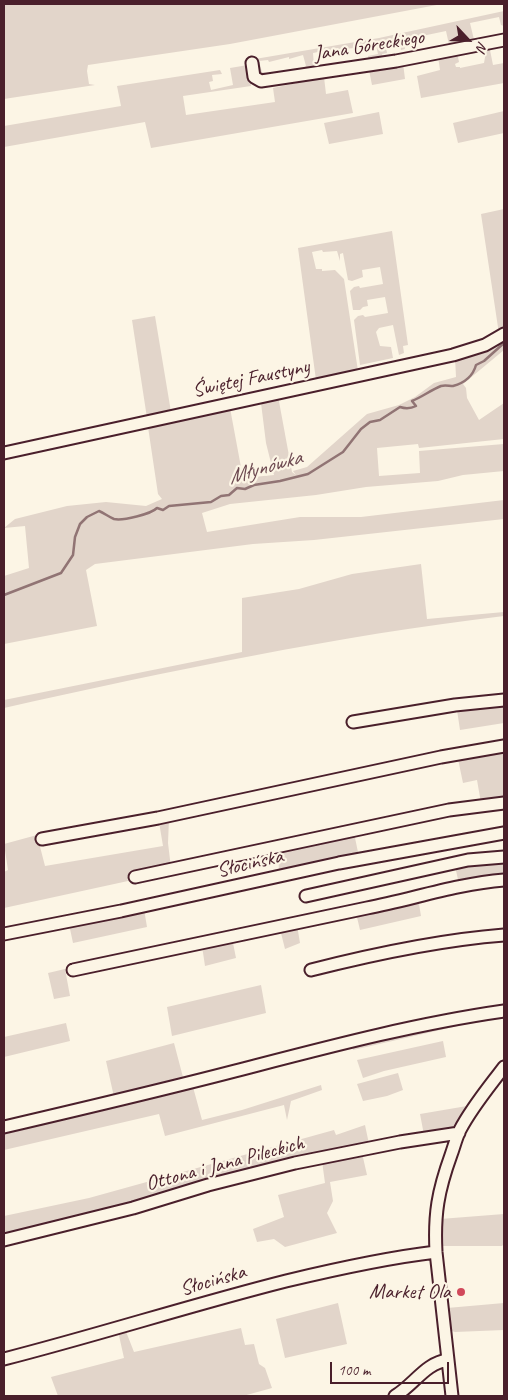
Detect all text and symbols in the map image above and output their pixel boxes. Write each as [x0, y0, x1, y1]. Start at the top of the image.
north arrow [443, 15, 493, 65]
street label: Jana Góreckiego [312, 25, 426, 67]
text: N [473, 39, 492, 54]
street label: Świętej Faustyny [190, 354, 312, 404]
water label: Młynówka [225, 445, 305, 491]
street label: Słocińska [214, 844, 286, 884]
street label: Ottona i Jana Pileckich [143, 1131, 307, 1197]
street label: Słocińska [177, 1260, 249, 1302]
place label: Market Ola [369, 1279, 451, 1305]
marker: Market Ola [455, 1286, 467, 1298]
scale bar [333, 1352, 452, 1384]
text: 100 m [338, 1361, 370, 1380]

